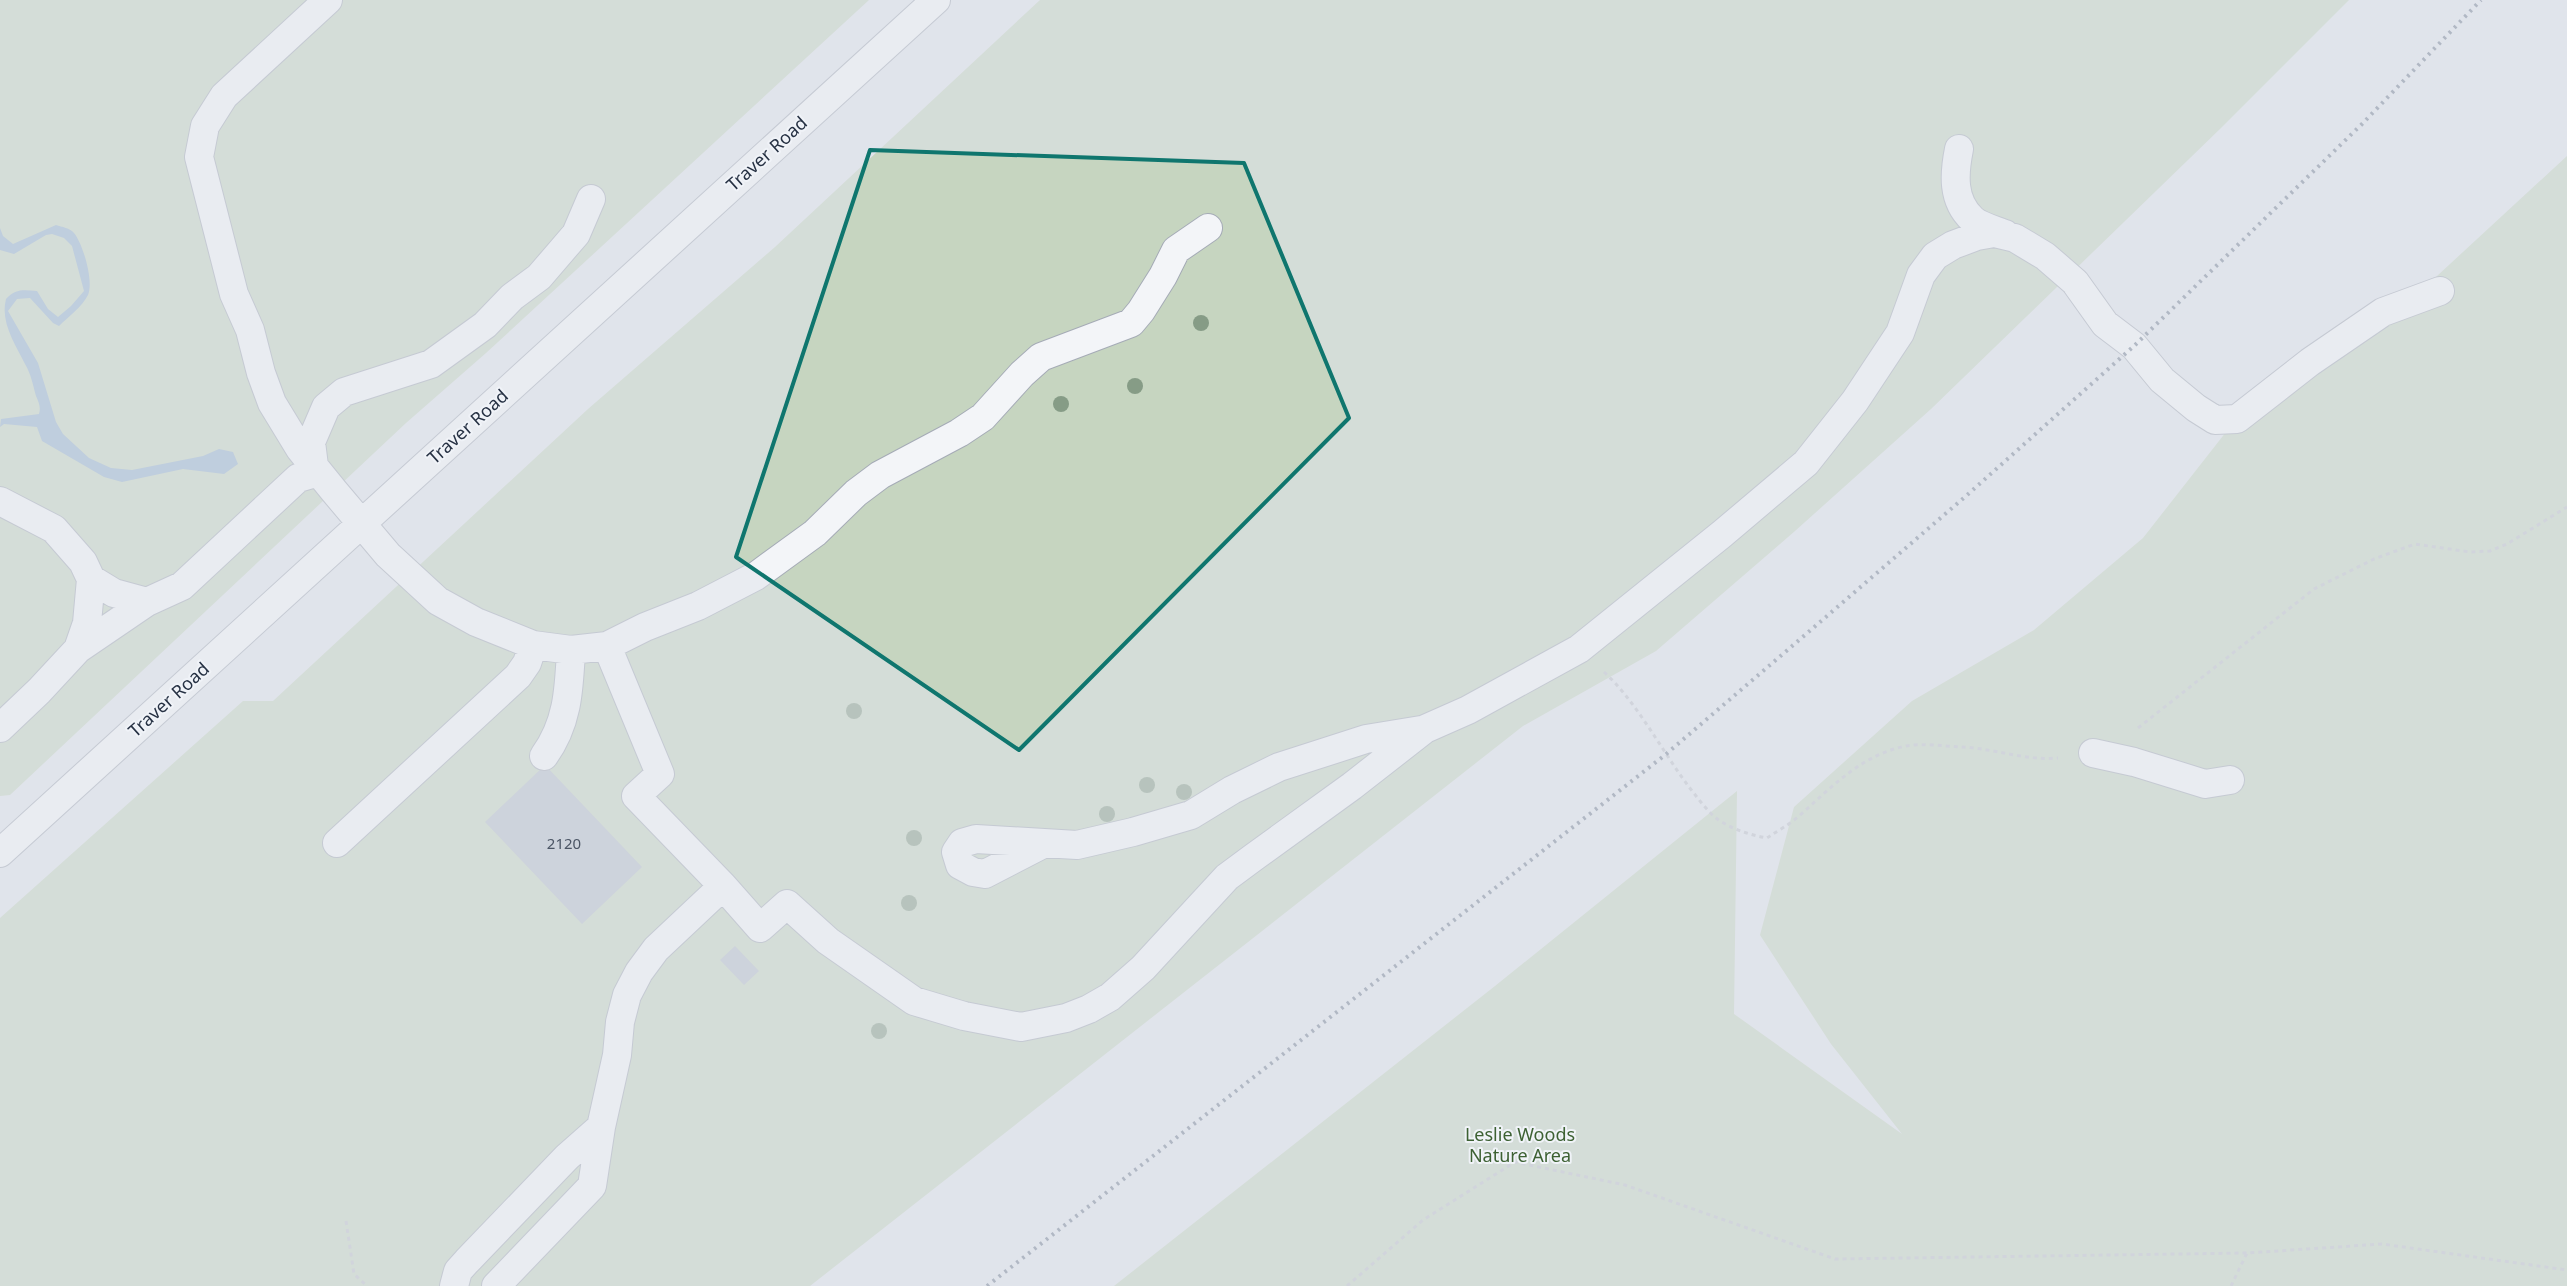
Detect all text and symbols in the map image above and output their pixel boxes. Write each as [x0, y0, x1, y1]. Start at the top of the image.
street label: Traver Road [721, 111, 812, 196]
street label: Traver Road [422, 384, 513, 469]
street label: Traver Road [123, 657, 214, 742]
house number: 2120 [547, 833, 581, 853]
park label: Leslie Woods Nature Area [1465, 1122, 1575, 1167]

